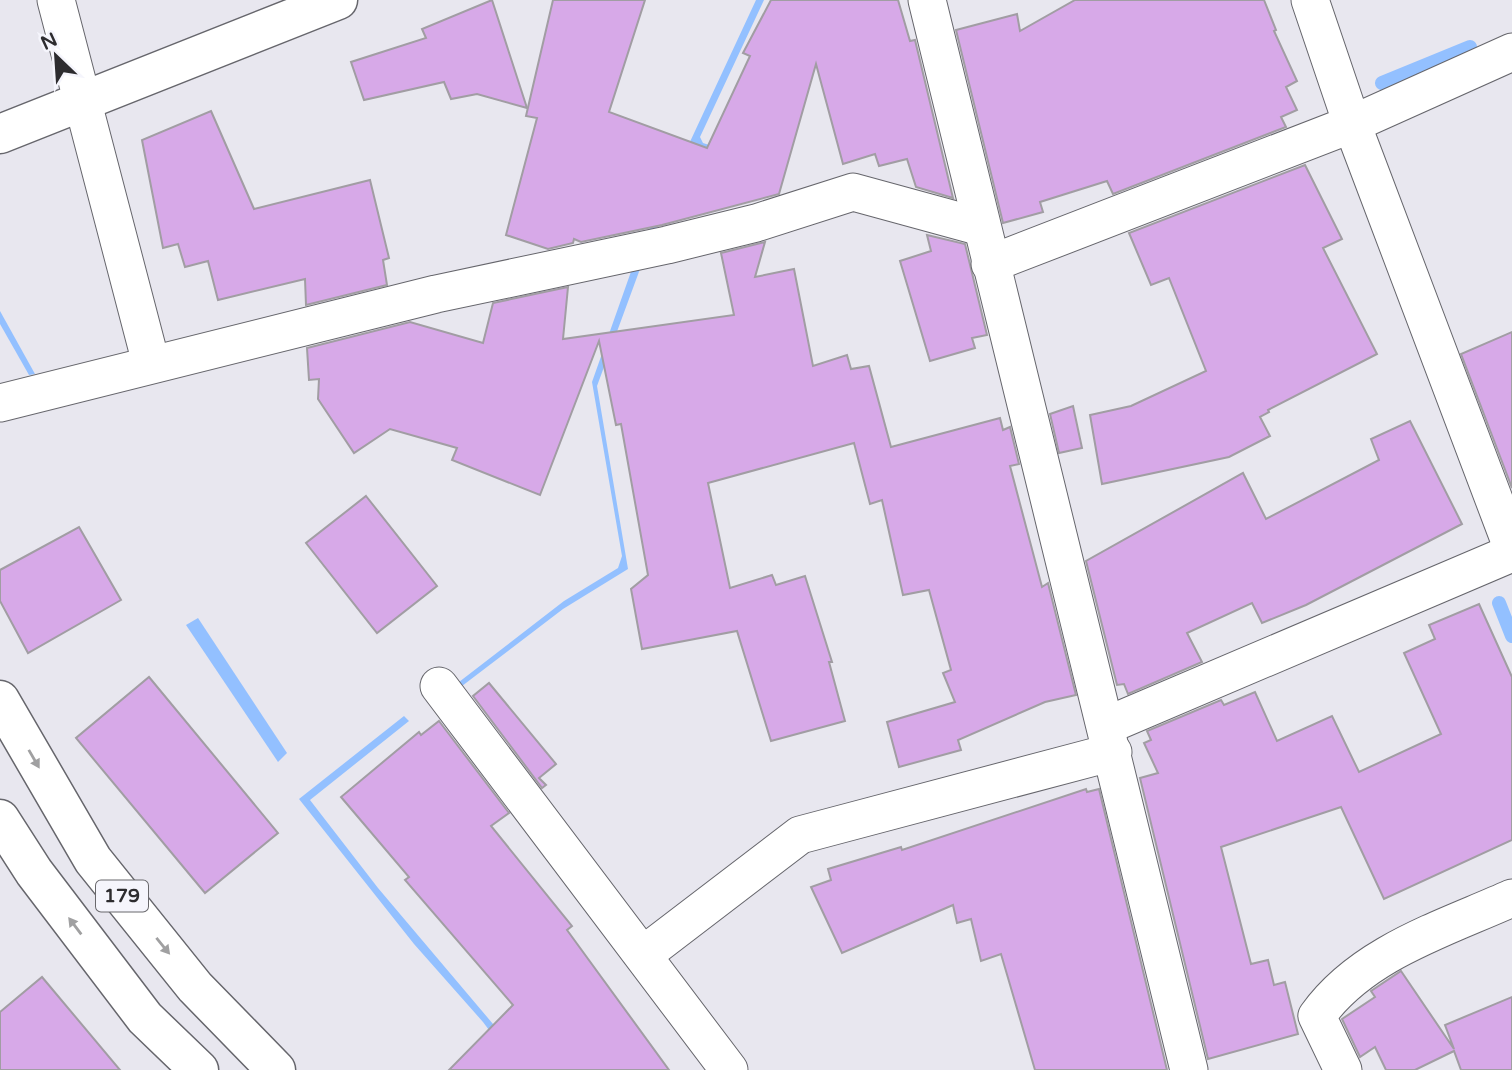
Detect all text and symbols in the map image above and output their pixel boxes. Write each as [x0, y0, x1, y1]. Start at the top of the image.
north arrow [21, 21, 91, 91]
text: N [38, 28, 61, 55]
one-way arrow [28, 750, 41, 769]
road number: 179 [96, 880, 148, 912]
one-way arrow [68, 917, 82, 935]
one-way arrow [155, 937, 170, 955]

